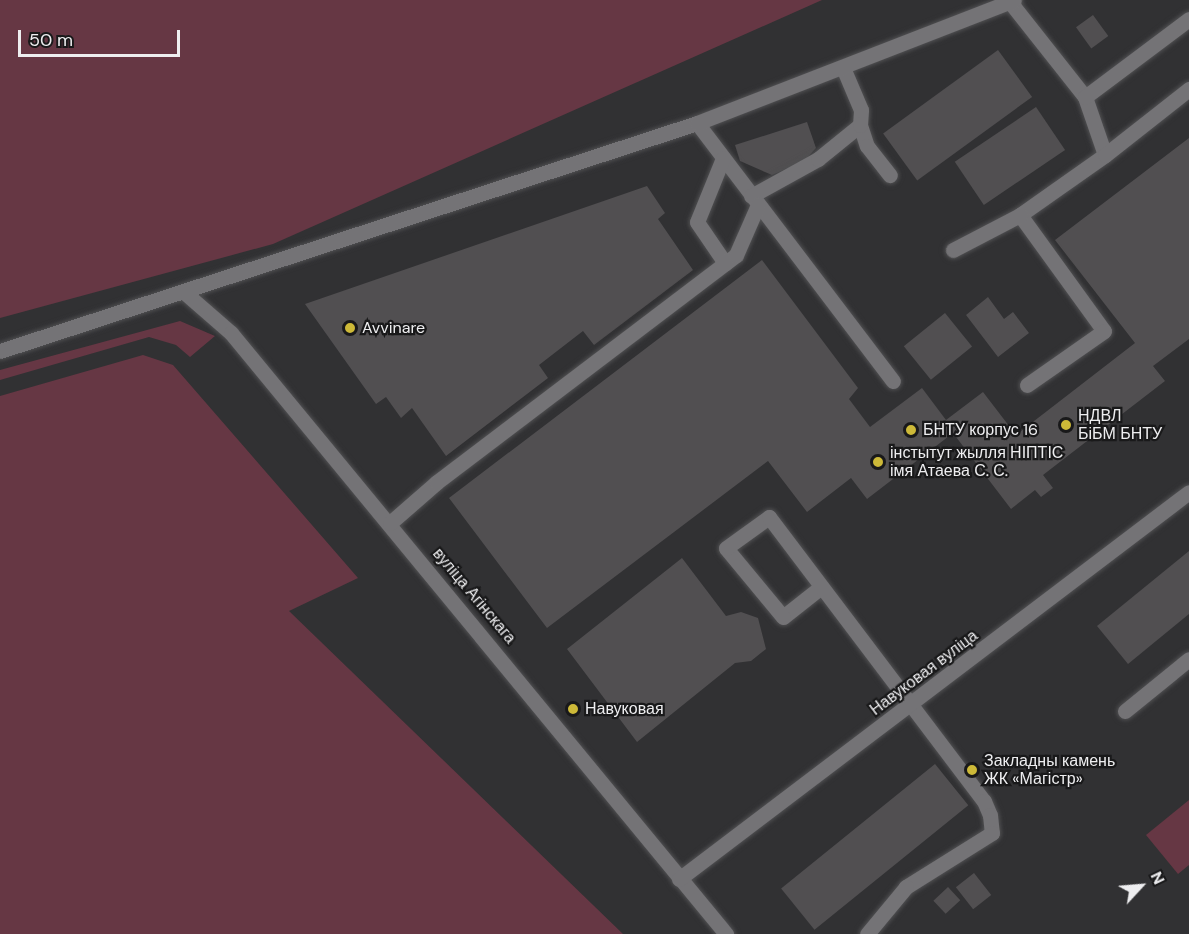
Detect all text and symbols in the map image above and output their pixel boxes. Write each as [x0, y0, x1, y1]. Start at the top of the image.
scale bar [21, 18, 183, 56]
text: 50 m [29, 28, 73, 52]
place label: Avvinare [362, 318, 425, 338]
marker: Avvinare [343, 321, 357, 335]
place label: НДВЛ БіБМ БНТУ [1078, 406, 1162, 444]
marker: НДВЛ БіБМ БНТУ [1059, 418, 1073, 432]
place label: БНТУ корпус 16 [923, 420, 1038, 440]
marker: БНТУ корпус 16 [904, 423, 918, 437]
place label: інстытут жылля НІПТІС імя Атаева С. С. [890, 443, 1063, 481]
marker: інстытут жылля НІПТІС імя Атаева С. С. [871, 455, 885, 469]
street label: вуліца Агінскага [429, 544, 519, 648]
street label: Навуковая вуліца [866, 626, 982, 720]
place label: Навуковая [585, 699, 664, 719]
marker: Навуковая [566, 702, 580, 716]
place label: Закладны камень ЖК «Магістр» [984, 751, 1115, 789]
marker: Закладны камень ЖК «Магістр» [965, 763, 979, 777]
north arrow [1111, 856, 1171, 916]
text: N [1146, 868, 1170, 888]

